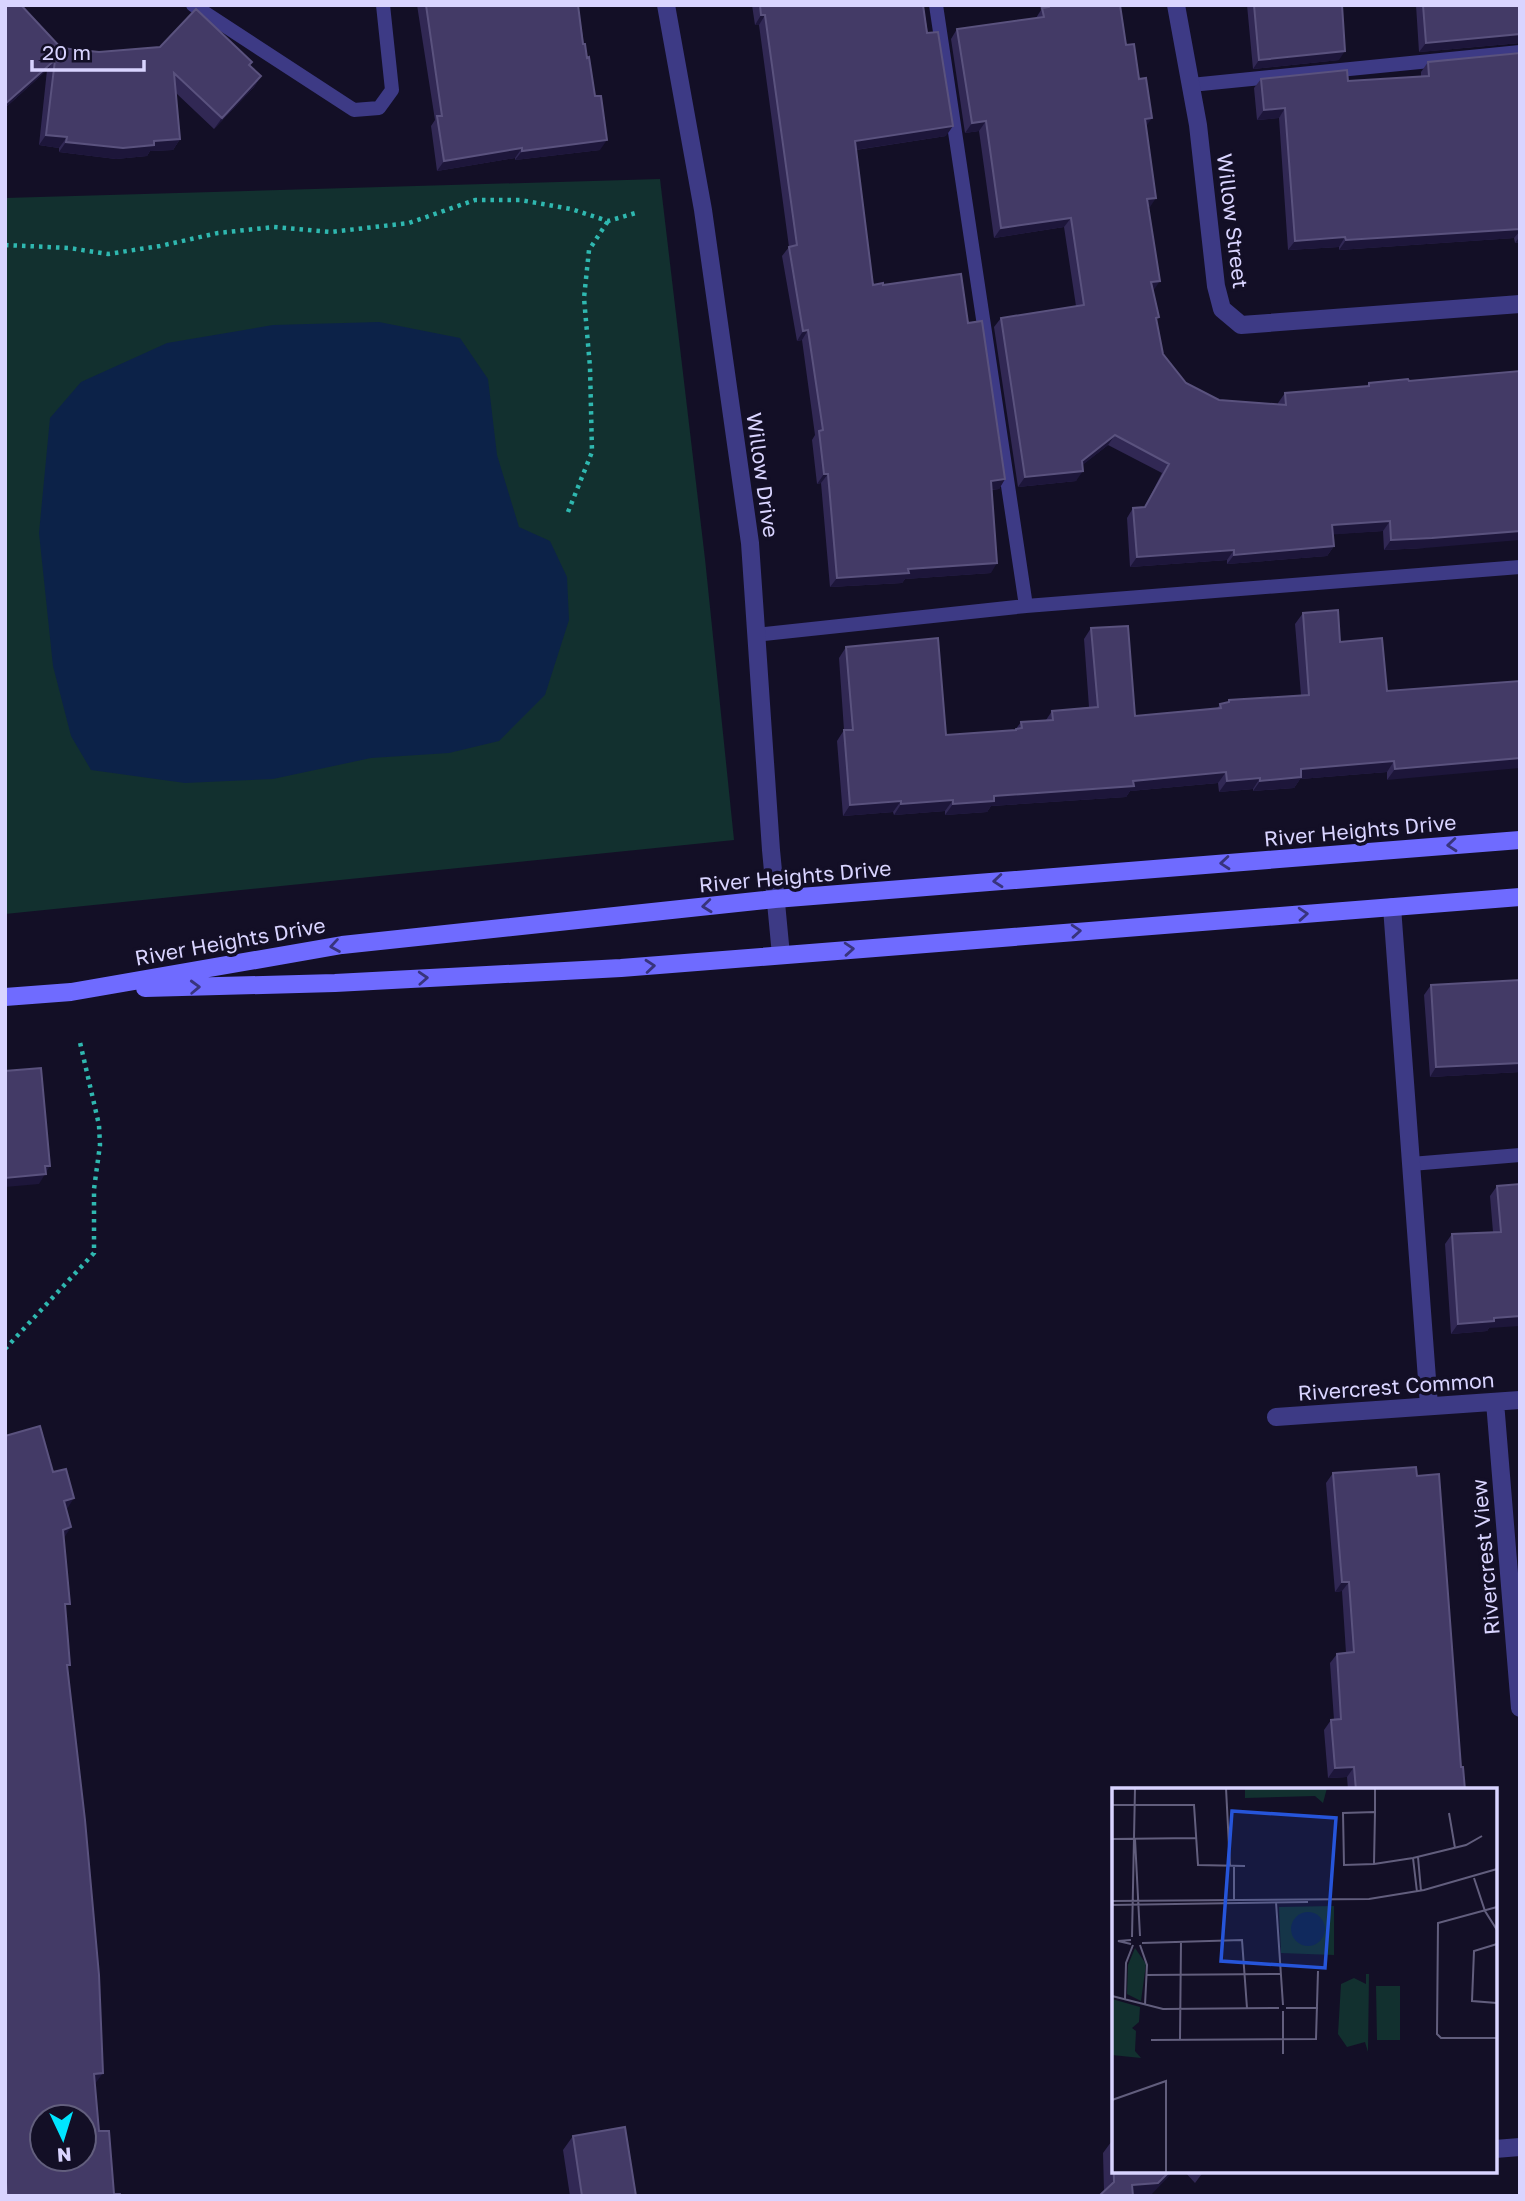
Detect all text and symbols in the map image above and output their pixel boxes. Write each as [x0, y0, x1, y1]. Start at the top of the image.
scale bar [32, 28, 144, 72]
text: 20 m [42, 39, 91, 65]
street label: Willow Street [1212, 152, 1254, 290]
street label: Willow Drive [741, 411, 785, 539]
street label: River Heights Drive [1263, 809, 1457, 851]
one-way arrow [1446, 837, 1457, 852]
street label: River Heights Drive [698, 855, 892, 897]
one-way arrow [1219, 856, 1230, 871]
one-way arrow [992, 873, 1003, 888]
one-way arrow [701, 899, 713, 914]
one-way arrow [1297, 907, 1308, 922]
street label: River Heights Drive [133, 911, 327, 971]
one-way arrow [1071, 924, 1082, 939]
one-way arrow [329, 939, 340, 954]
one-way arrow [844, 942, 855, 957]
one-way arrow [645, 959, 656, 974]
one-way arrow [417, 971, 428, 986]
one-way arrow [190, 979, 201, 994]
street label: Rivercrest Common [1297, 1366, 1495, 1406]
street label: Rivercrest View [1465, 1478, 1505, 1636]
inset map [1112, 1788, 1497, 2173]
north arrow [28, 2103, 98, 2173]
text: N [56, 2143, 72, 2167]

